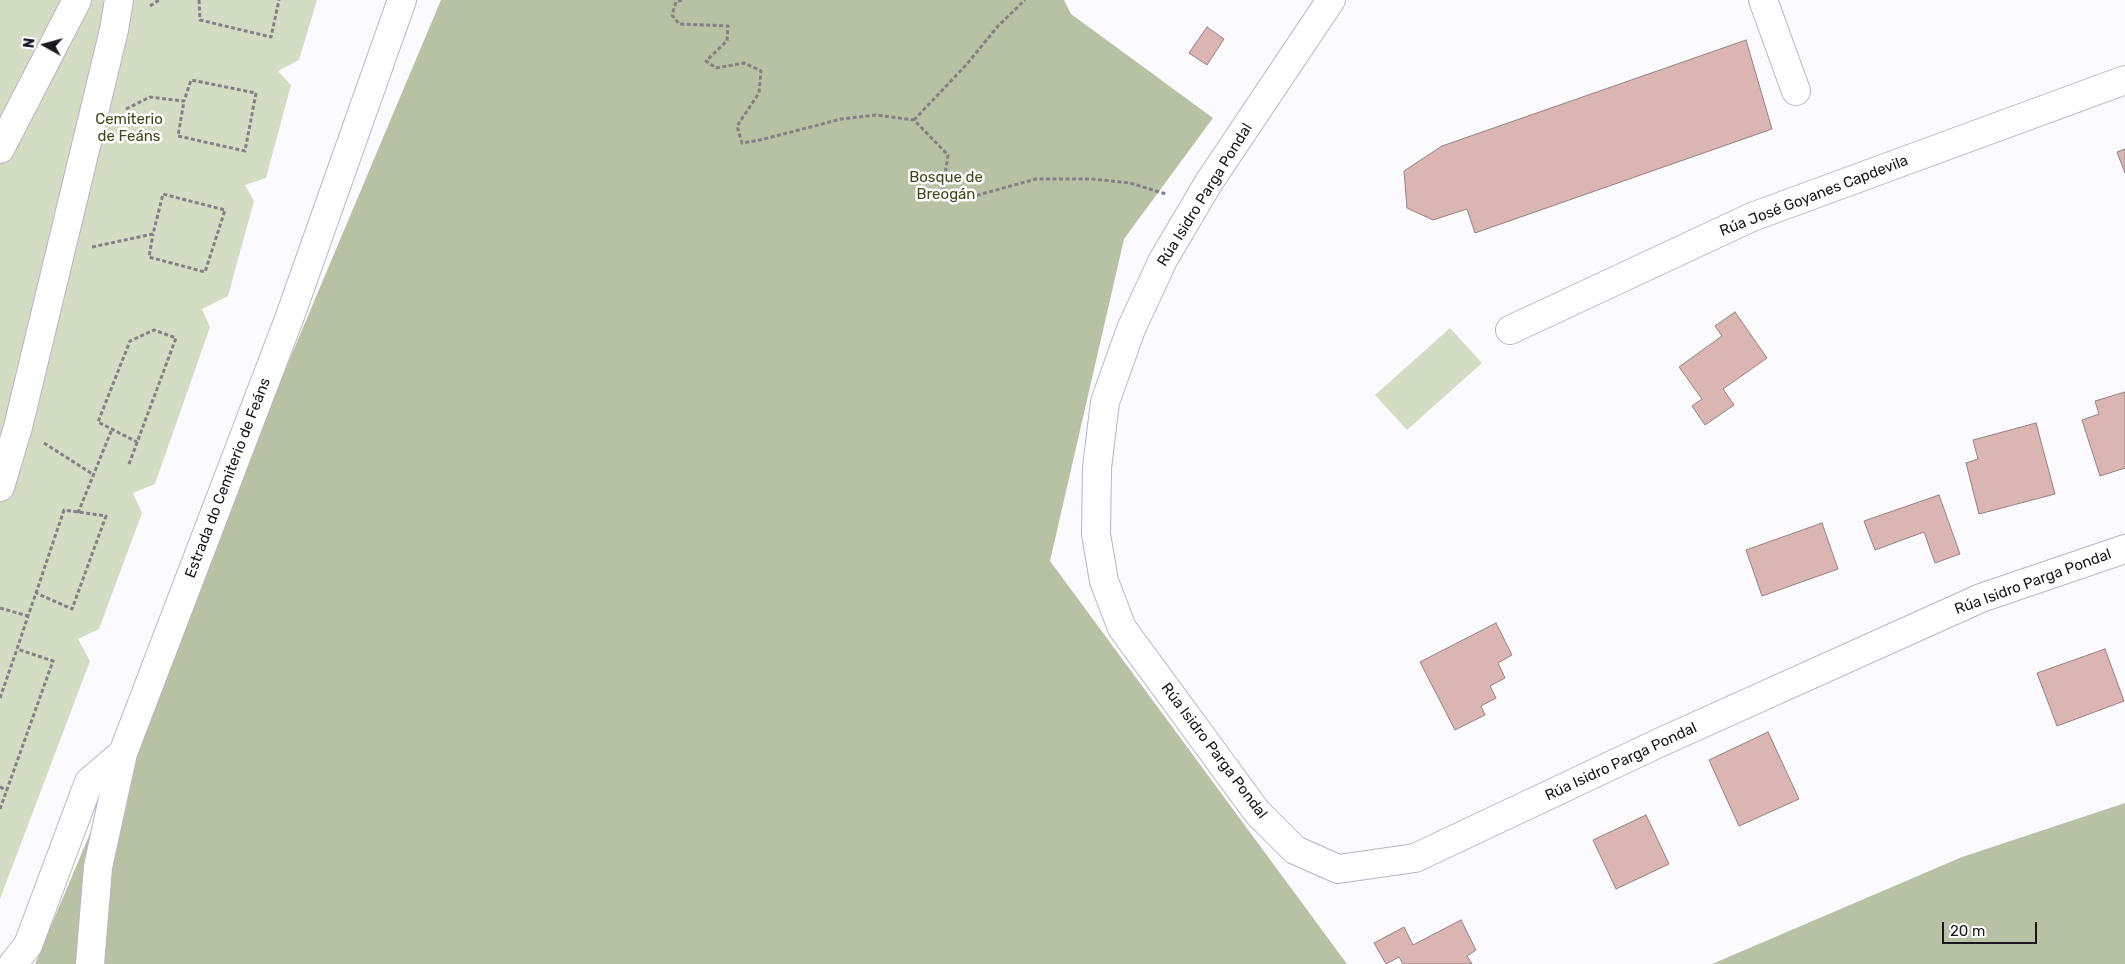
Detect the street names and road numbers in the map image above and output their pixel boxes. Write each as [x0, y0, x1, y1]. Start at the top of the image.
street label: Rúa Isidro Parga Pondal [1154, 120, 1256, 270]
street label: Rúa José Goyanes Capdevila [1717, 152, 1911, 240]
street label: Estrada do Cemiterio de Feáns [181, 375, 275, 581]
street label: Rúa Isidro Parga Pondal [1952, 545, 2114, 619]
street label: Rúa Isidro Parga Pondal [1157, 680, 1271, 822]
street label: Rúa Isidro Parga Pondal [1542, 719, 1700, 805]

